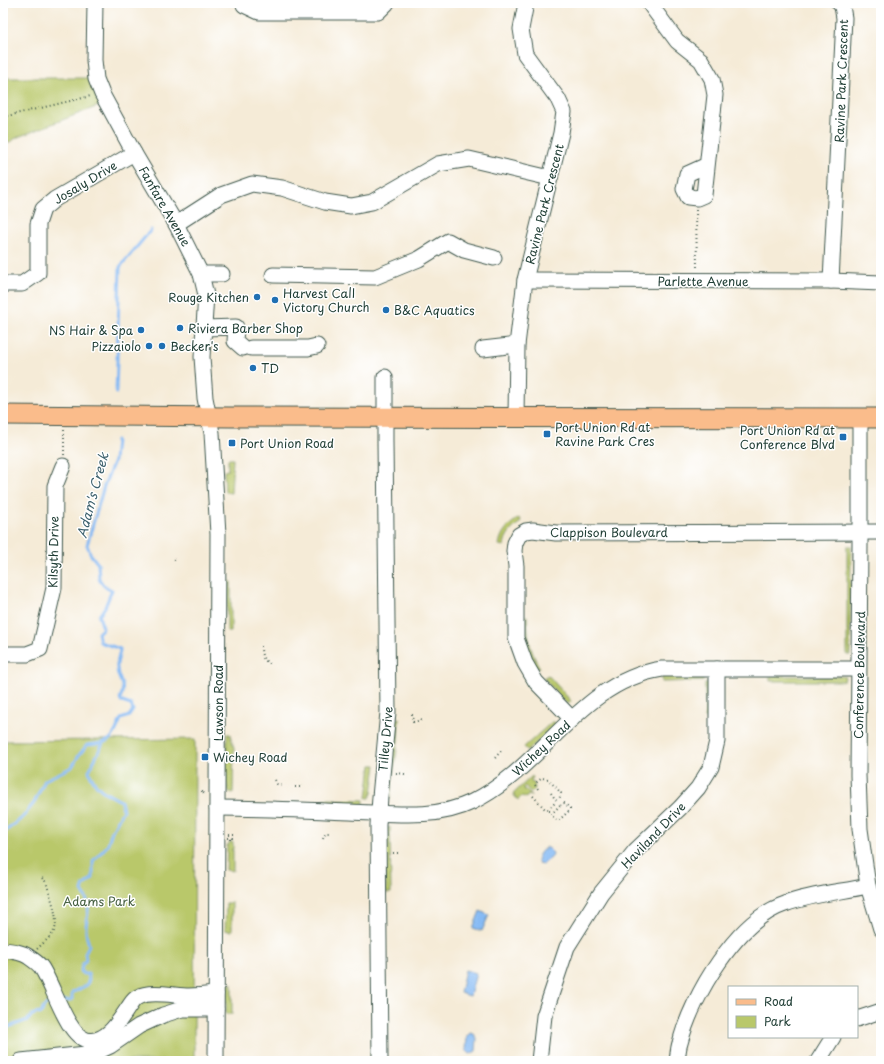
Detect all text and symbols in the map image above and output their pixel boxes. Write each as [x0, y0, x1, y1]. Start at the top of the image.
street label: Ravine Park Crescent [830, 19, 852, 143]
street label: Ravine Park Crescent [520, 142, 568, 266]
street label: Josaly Drive [50, 156, 120, 208]
street label: Fanfare Avenue [135, 162, 196, 250]
street label: Parlette Avenue [658, 272, 749, 290]
place label: Harvest Call Victory Church [283, 284, 370, 316]
place label: Rouge Kitchen [168, 288, 249, 306]
marker: Rouge Kitchen [252, 292, 262, 302]
marker: Harvest Call Victory Church [270, 295, 280, 305]
place label: B&C Aquatics [394, 301, 475, 319]
marker: B&C Aquatics [381, 305, 391, 315]
place label: Riviera Barber Shop [188, 319, 303, 337]
place label: NS Hair & Spa [49, 321, 134, 339]
marker: Riviera Barber Shop [175, 323, 185, 333]
marker: NS Hair & Spa [136, 325, 146, 335]
place label: Pizzaiolo [92, 337, 141, 355]
place label: Becker's [170, 337, 219, 355]
marker: Pizzaiolo [144, 341, 154, 351]
marker: Becker's [157, 341, 167, 351]
place label: TD [261, 359, 279, 377]
marker: TD [248, 363, 258, 373]
place label: Port Union Rd at Ravine Park Cres [555, 418, 655, 450]
place label: Port Union Rd at Conference Blvd [740, 421, 835, 453]
marker: Port Union Rd at Ravine Park Cres [542, 429, 552, 439]
marker: Port Union Rd at Conference Blvd [838, 432, 848, 442]
place label: Port Union Road [240, 434, 334, 452]
marker: Port Union Road [227, 438, 237, 448]
water label: Adam's Creek [71, 449, 113, 540]
street label: Kilsyth Drive [43, 516, 63, 588]
street label: Clappison Boulevard [550, 523, 669, 541]
street label: Conference Boulevard [849, 610, 869, 739]
street label: Lawson Road [209, 665, 227, 741]
street label: Tilley Drive [373, 706, 397, 772]
street label: Wichey Road [508, 716, 574, 780]
place label: Wichey Road [213, 748, 287, 766]
marker: Wichey Road [200, 752, 210, 762]
street label: Haviland Drive [617, 798, 689, 872]
park label: Adams Park [63, 892, 135, 910]
legend [728, 986, 858, 1038]
text: Road [764, 992, 793, 1010]
text: Park [764, 1012, 791, 1030]

